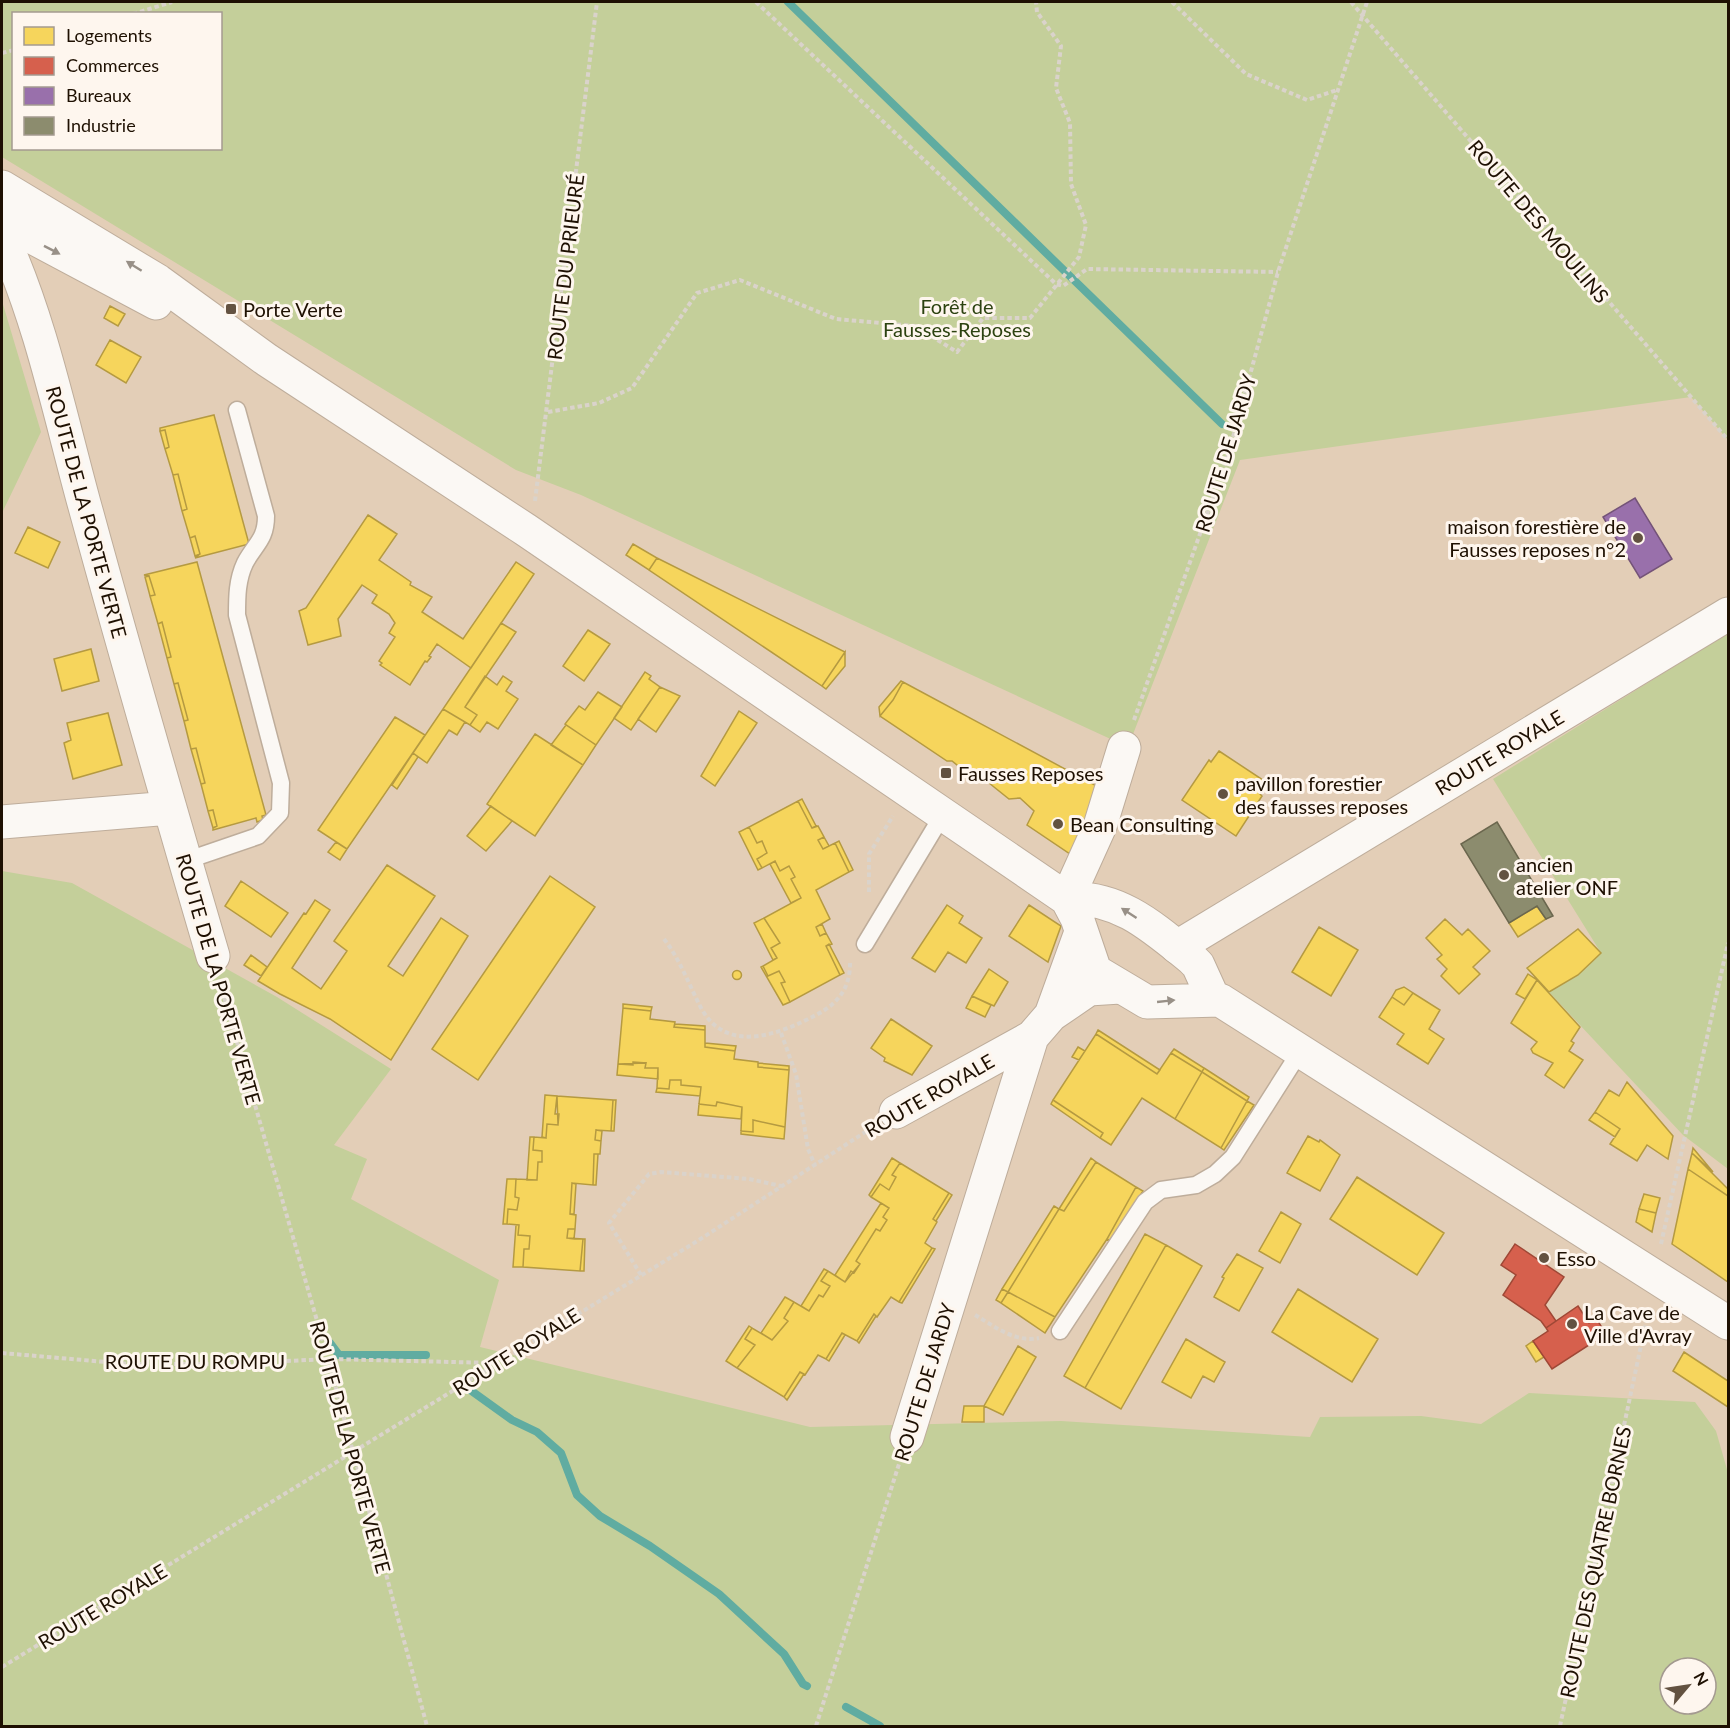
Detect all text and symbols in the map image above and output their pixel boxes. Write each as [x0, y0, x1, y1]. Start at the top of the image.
legend [12, 12, 222, 150]
text: Logements [66, 24, 152, 46]
text: Commerces [66, 54, 159, 76]
text: Bureaux [66, 84, 131, 106]
text: Industrie [66, 114, 136, 136]
street label: ROUTE DES MOULINS [1464, 135, 1614, 307]
street label: ROUTE DU PRIEURÉ [542, 173, 588, 361]
one-way arrow [44, 245, 61, 255]
one-way arrow [126, 261, 142, 272]
park label: Forêt de Fausses-Reposes [883, 294, 1031, 341]
place label: Porte Verte [243, 297, 343, 321]
marker: Porte Verte [224, 302, 238, 316]
street label: ROUTE DE JARDY [1190, 371, 1261, 535]
street label: ROUTE DE LA PORTE VERTE [42, 383, 132, 641]
place label: maison forestière de Fausses reposes n°2 [1447, 514, 1626, 561]
marker: maison forestière de Fausses reposes n°2 [1631, 531, 1645, 545]
street label: ROUTE ROYALE [1430, 704, 1568, 800]
place label: Fausses Reposes [958, 761, 1104, 785]
marker: Fausses Reposes [939, 766, 953, 780]
place label: pavillon forestier des fausses reposes [1235, 771, 1408, 818]
marker: pavillon forestier des fausses reposes [1216, 787, 1230, 801]
place label: Bean Consulting [1070, 812, 1214, 836]
marker: Bean Consulting [1051, 817, 1065, 831]
street label: ROUTE DE LA PORTE VERTE [172, 851, 266, 1107]
place label: ancien atelier ONF [1516, 852, 1618, 899]
marker: ancien atelier ONF [1497, 868, 1511, 882]
one-way arrow [1121, 908, 1137, 919]
one-way arrow [1157, 996, 1176, 1006]
street label: ROUTE ROYALE [860, 1048, 998, 1142]
place label: Esso [1556, 1246, 1596, 1270]
marker: Esso [1537, 1251, 1551, 1265]
street label: ROUTE DE JARDY [889, 1300, 960, 1464]
place label: La Cave de Ville d'Avray [1584, 1300, 1692, 1347]
street label: ROUTE ROYALE [448, 1302, 584, 1400]
marker: La Cave de Ville d'Avray [1565, 1317, 1579, 1331]
street label: ROUTE DE LA PORTE VERTE [306, 1318, 396, 1576]
street label: ROUTE DU ROMPU [105, 1349, 285, 1373]
street label: ROUTE DES QUATRE BORNES [1554, 1424, 1636, 1700]
street label: ROUTE ROYALE [33, 1558, 171, 1654]
north arrow [1658, 1656, 1718, 1716]
text: N [1690, 1668, 1713, 1688]

